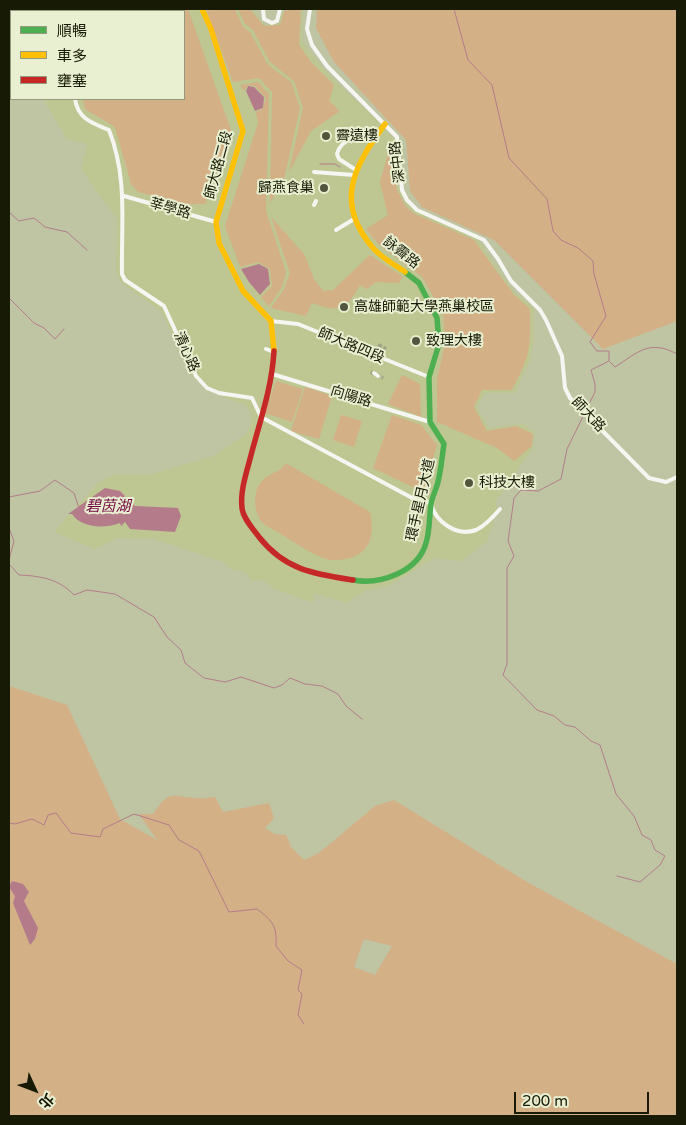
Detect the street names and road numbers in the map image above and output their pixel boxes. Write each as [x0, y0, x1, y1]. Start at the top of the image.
street label: 師大路二段 [202, 129, 236, 201]
street label: 深中路 [387, 140, 409, 184]
street label: 莘學路 [147, 195, 193, 223]
street label: 詠霽路 [379, 233, 423, 273]
street label: 師大路四段 [316, 325, 386, 367]
street label: 清心路 [170, 329, 202, 375]
street label: 向陽路 [328, 383, 374, 411]
street label: 師大路 [568, 394, 608, 436]
street label: 環手星月大道 [403, 457, 439, 543]

